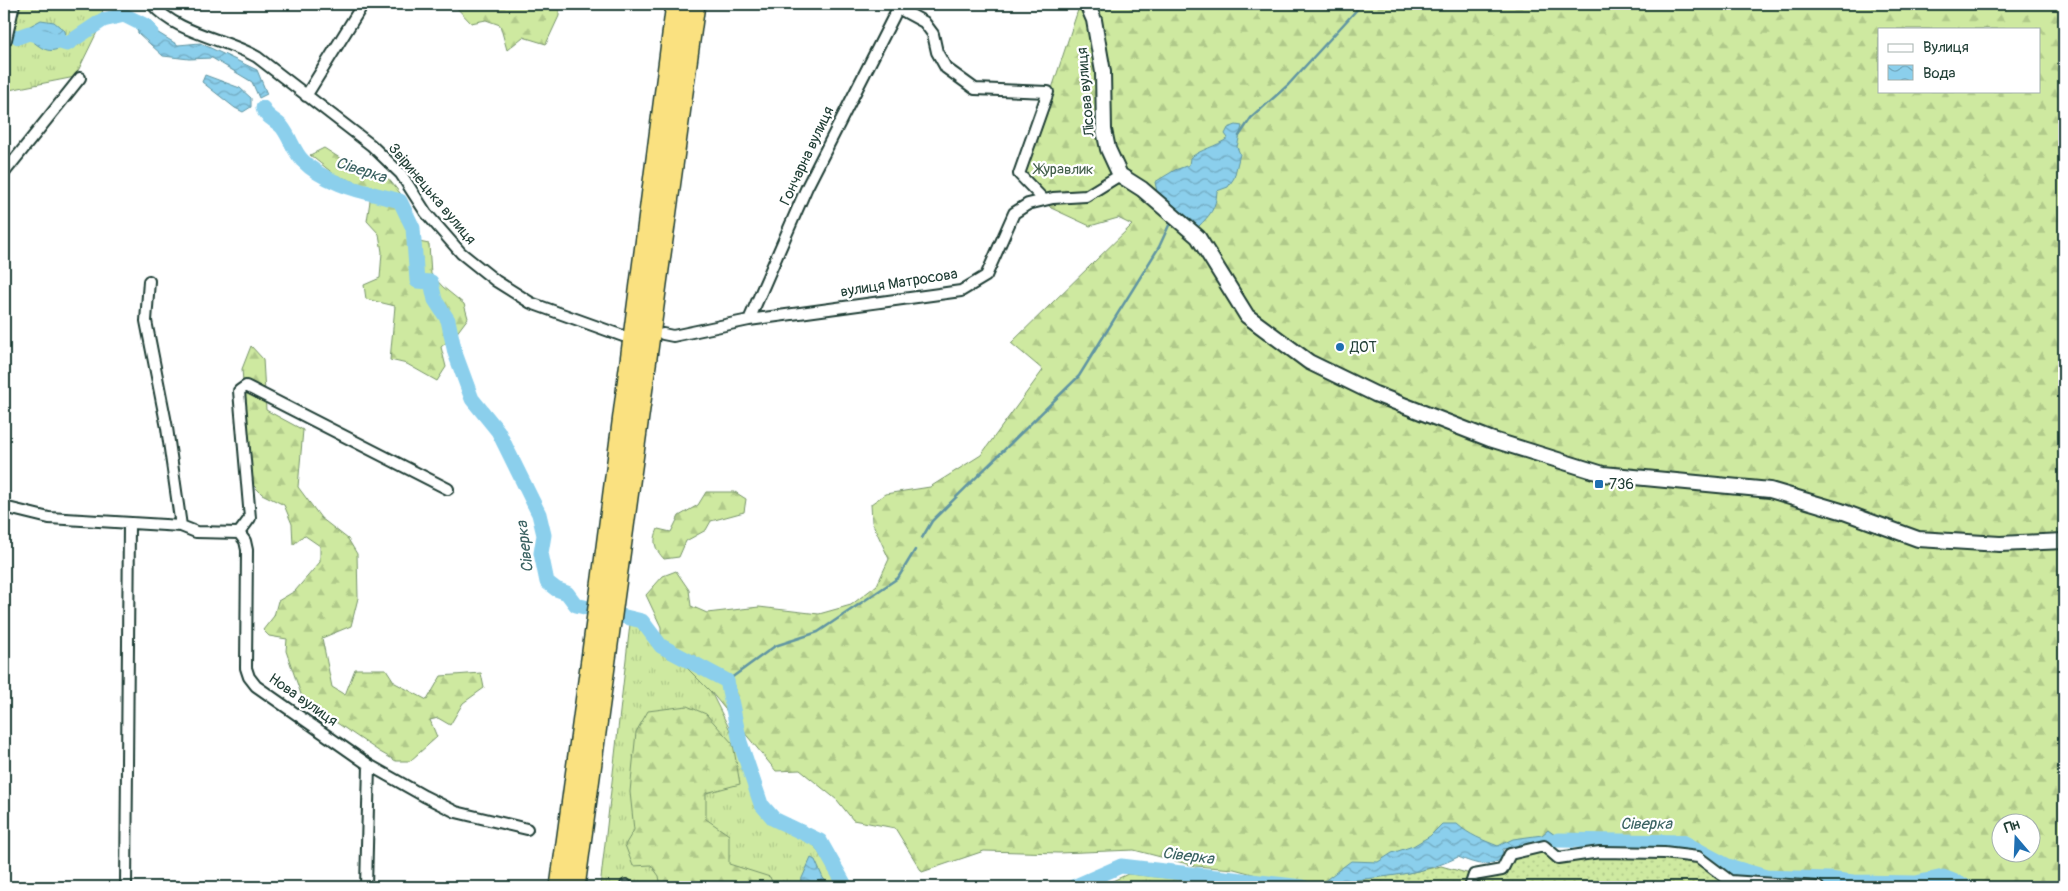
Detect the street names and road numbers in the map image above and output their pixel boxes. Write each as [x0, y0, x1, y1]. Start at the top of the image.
street label: Лісова вулиця [1073, 46, 1099, 139]
street label: Гончарна вулиця [776, 104, 838, 208]
street label: Звіринецька вулиця [384, 139, 480, 249]
street label: вулиця Матросова [839, 264, 959, 302]
street label: Нова вулиця [265, 669, 341, 731]

